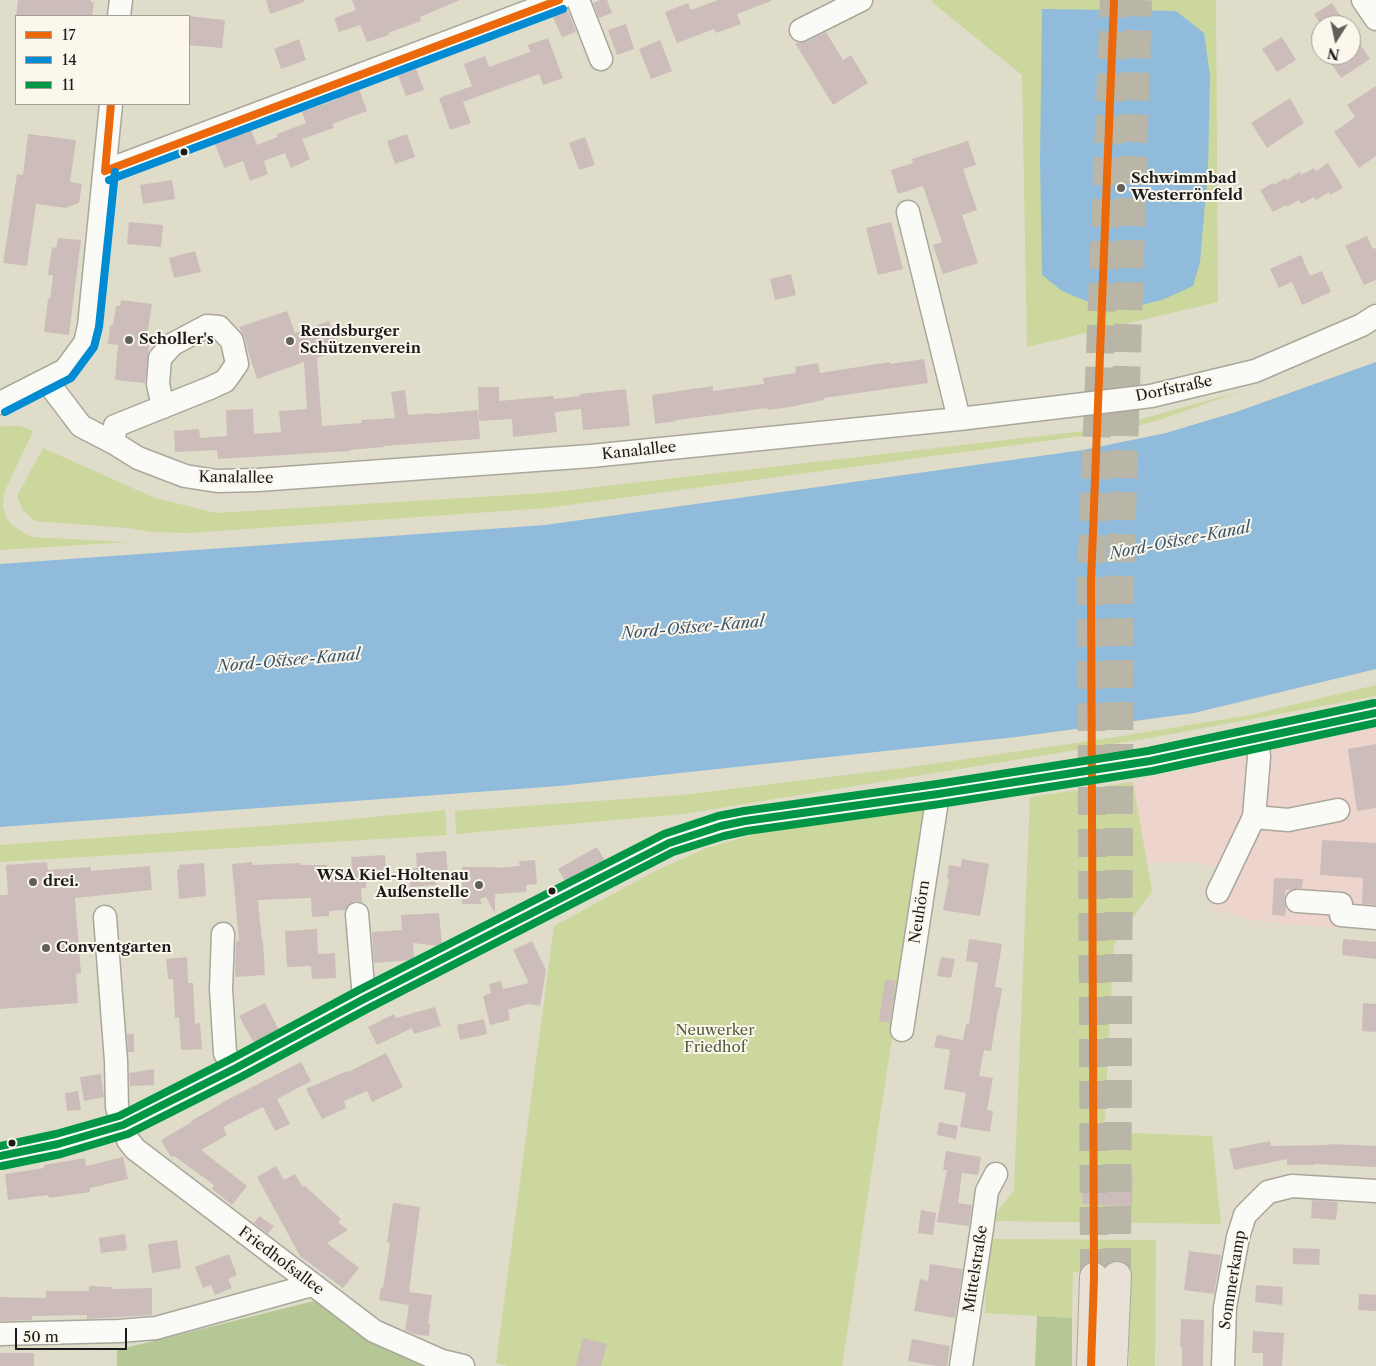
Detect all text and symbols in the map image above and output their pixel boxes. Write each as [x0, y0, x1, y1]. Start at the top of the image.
legend [15, 15, 190, 105]
north arrow [1311, 15, 1361, 65]
text: 17 [62, 25, 76, 44]
text: N [1326, 44, 1341, 64]
text: 14 [62, 50, 77, 69]
text: 11 [62, 75, 75, 94]
unlabelled marker [179, 147, 189, 157]
place label: Schwimmbad Westerrönfeld [1131, 170, 1243, 205]
marker: Schwimmbad Westerrönfeld [1115, 182, 1127, 194]
place label: Rendsburger Schützenverein [300, 323, 421, 358]
place label: Scholler's [139, 331, 214, 349]
marker: Scholler's [123, 334, 135, 346]
marker: Rendsburger Schützenverein [284, 335, 296, 347]
street label: Dorfstraße [1134, 372, 1214, 406]
street label: Kanalallee [601, 438, 677, 464]
street label: Kanalallee [198, 468, 274, 488]
water label: Nord-Ostsee-Kanal [1108, 518, 1252, 564]
water label: Nord-Ostsee-Kanal [621, 612, 765, 644]
water label: Nord-Ostsee-Kanal [217, 645, 361, 677]
place label: WSA Kiel-Holtenau Außenstelle [317, 867, 469, 902]
place label: drei. [43, 873, 79, 891]
marker: drei. [27, 876, 39, 888]
marker: WSA Kiel-Holtenau Außenstelle [473, 879, 485, 891]
street label: Neuhörn [906, 879, 934, 945]
unlabelled marker [547, 886, 557, 896]
place label: Conventgarten [56, 939, 171, 957]
marker: Conventgarten [40, 942, 52, 954]
park label: Neuwerker Friedhof [675, 1022, 755, 1057]
unlabelled marker [7, 1138, 17, 1148]
street label: Friedhofsallee [235, 1223, 327, 1299]
street label: Mittelstraße [960, 1224, 992, 1314]
street label: Sommerkamp [1216, 1229, 1250, 1331]
scale bar [18, 1318, 130, 1350]
text: 50 m [23, 1327, 59, 1346]

